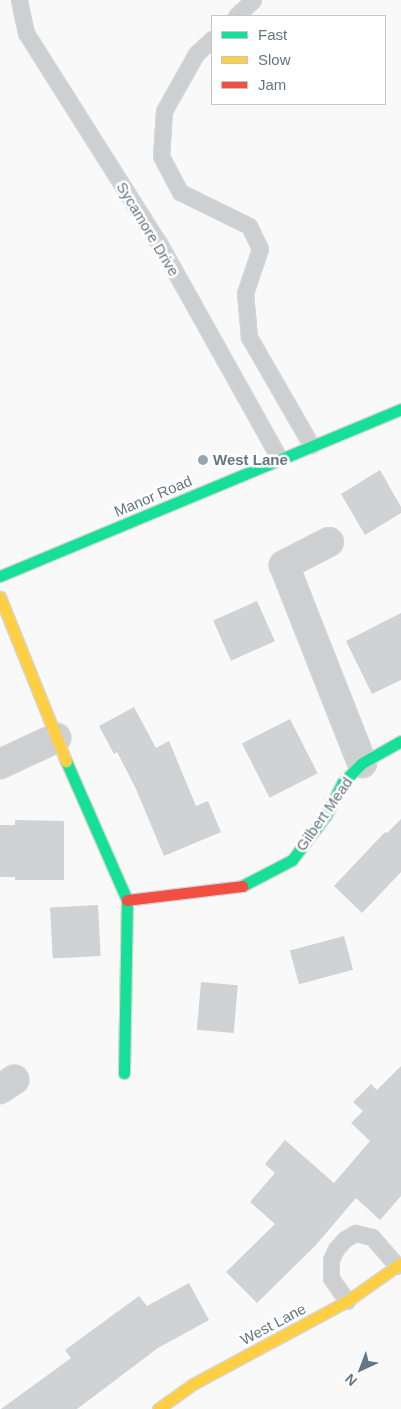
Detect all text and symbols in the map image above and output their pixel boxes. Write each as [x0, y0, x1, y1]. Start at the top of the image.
legend [211, 15, 386, 105]
text: Fast [258, 26, 287, 43]
text: Slow [258, 51, 291, 68]
text: Jam [258, 76, 286, 93]
street label: Sycamore Drive [113, 179, 183, 279]
place label: West Lane [213, 451, 288, 469]
marker: West Lane [197, 454, 209, 466]
street label: Manor Road [111, 472, 195, 520]
street label: Gilbert Mead [292, 774, 356, 854]
street label: West Lane [237, 1299, 309, 1349]
north arrow [336, 1344, 386, 1394]
text: N [342, 1371, 360, 1389]

